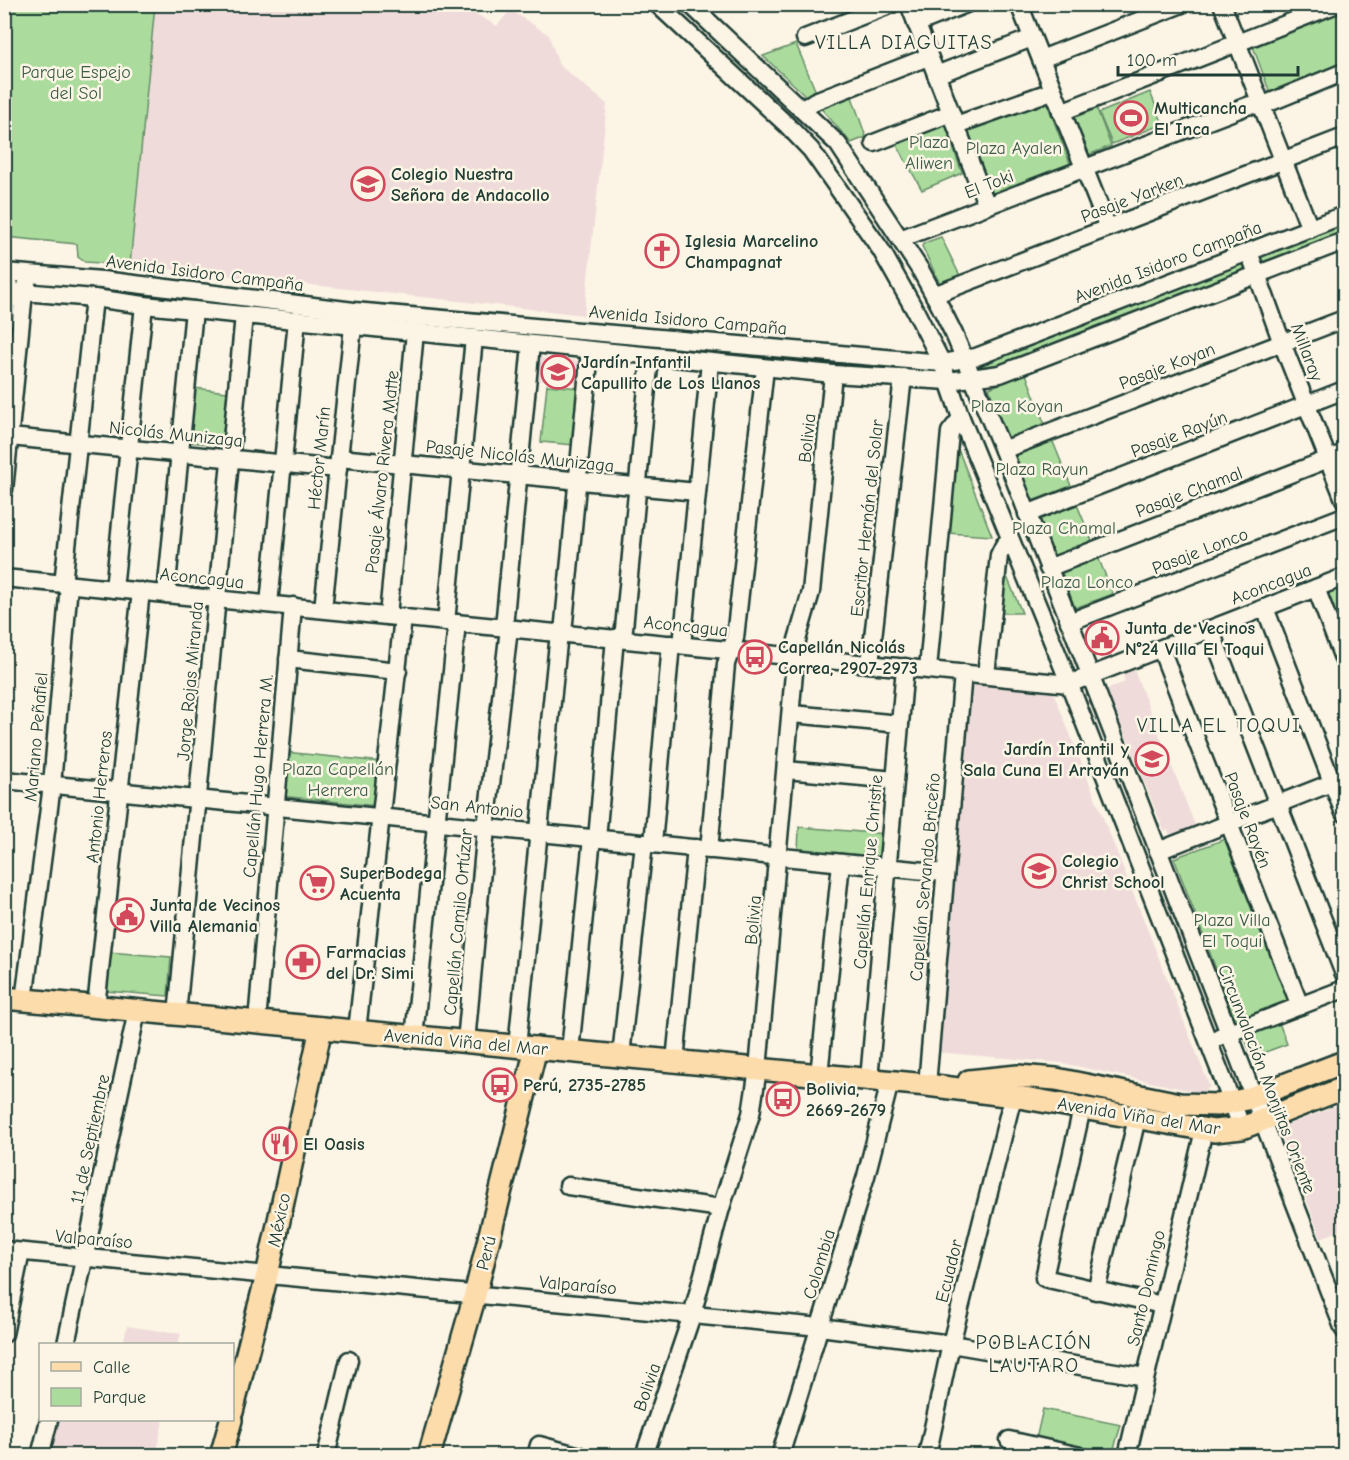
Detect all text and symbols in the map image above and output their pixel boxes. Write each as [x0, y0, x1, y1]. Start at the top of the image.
district label: VILLA DIAGUITAS [815, 31, 993, 54]
scale bar [1118, 39, 1298, 77]
text: 100 m [1127, 50, 1177, 71]
park label: Parque Espejo del Sol [21, 62, 131, 104]
place label: Multicancha El Inca [1154, 98, 1247, 140]
sports icon: Multicancha El Inca [1113, 100, 1149, 136]
park label: Plaza Aliwen [905, 132, 953, 174]
park label: Plaza Ayalen [966, 138, 1062, 159]
place label: Colegio Nuestra Señora de Andacollo [391, 164, 549, 206]
school or university icon: Colegio Nuestra Señora de Andacollo [350, 166, 386, 202]
street label: El Toki [962, 166, 1017, 203]
street label: Pasaje Yarken [1078, 169, 1186, 228]
street label: Avenida Isidoro Campaña [1072, 217, 1265, 308]
place label: Iglesia Marcelino Champagnat [685, 231, 818, 273]
church icon: Iglesia Marcelino Champagnat [644, 233, 680, 269]
street label: Avenida Isidoro Campaña [105, 251, 305, 296]
street label: Avenida Isidoro Campaña [588, 301, 788, 340]
street label: Millaray [1286, 320, 1328, 385]
street label: Pasaje Koyan [1116, 339, 1218, 394]
place label: Jardín Infantil Capullito de Los Llanos [581, 352, 761, 394]
school or university icon: Jardín Infantil Capullito de Los Llanos [540, 354, 576, 390]
street label: Pasaje Álvaro Rivera Matte [360, 369, 404, 575]
park label: Plaza Koyan [971, 396, 1063, 417]
street label: Héctor Marín [304, 405, 335, 511]
street label: Pasaje Rayún [1128, 406, 1230, 462]
street label: Bolivia [794, 412, 821, 464]
street label: Nicolás Munizaga [108, 417, 244, 452]
street label: Escritor Hernán del Solar [847, 418, 888, 618]
street label: Pasaje Nicolás Munizaga [425, 436, 615, 477]
park label: Plaza Rayun [995, 459, 1089, 480]
street label: Pasaje Chamal [1133, 462, 1246, 522]
park label: Plaza Chamal [1012, 518, 1116, 539]
street label: Pasaje Lonco [1149, 524, 1251, 579]
street label: Aconcagua [1228, 560, 1314, 609]
street label: Aconcagua [159, 564, 245, 593]
park label: Plaza Lonco [1041, 572, 1133, 593]
street label: Jorge Rojas Miranda [173, 600, 208, 762]
street label: Aconcagua [643, 612, 729, 641]
place label: Junta de Vecinos N°24 Villa El Toqui [1125, 618, 1264, 660]
public building icon: Junta de Vecinos N°24 Villa El Toqui [1084, 620, 1120, 656]
place label: Capellán Nicolás Correa, 2907-2973 [778, 637, 918, 679]
bus stop icon: Capellán Nicolás Correa, 2907-2973 [737, 639, 773, 675]
street label: Mariano Peñafiel [20, 671, 53, 803]
street label: Capellán Hugo Herrera M. [239, 673, 278, 879]
district label: VILLA EL TOQUI [1137, 714, 1301, 737]
street label: Antonio Herreros [82, 730, 117, 864]
place label: Jardín Infantil y Sala Cuna El Arrayán [964, 739, 1130, 781]
school or university icon: Jardín Infantil y Sala Cuna El Arrayán [1134, 741, 1170, 777]
park label: Plaza Capellán Herrera [282, 759, 394, 801]
street label: Pasaje Rayén [1220, 769, 1275, 871]
street label: Capellán Servando Briceño [906, 772, 945, 982]
street label: Capellán Enrique Christie [850, 774, 887, 970]
street label: San Antonio [429, 792, 524, 823]
street label: Capellán Camilo Ortúzar [440, 827, 477, 1016]
place label: Colegio Christ School [1062, 851, 1165, 893]
school or university icon: Colegio Christ School [1021, 853, 1057, 889]
place label: SuperBodega Acuenta [340, 863, 442, 905]
supermarket icon: SuperBodega Acuenta [299, 865, 335, 901]
street label: Bolivia [741, 894, 766, 946]
place label: Junta de Vecinos Villa Alemania [150, 895, 281, 937]
public building icon: Junta de Vecinos Villa Alemania [109, 897, 145, 933]
park label: Plaza Villa El Toqui [1194, 910, 1270, 952]
place label: Farmacias del Dr. Simi [326, 942, 414, 984]
pharmacy icon: Farmacias del Dr. Simi [285, 944, 321, 980]
street label: Circunvalación Monjitas Oriente [1213, 962, 1320, 1196]
street label: Avenida Viña del Mar [383, 1025, 550, 1060]
bus stop icon: Perú, 2735-2785 [482, 1067, 518, 1103]
street label: 11 de Septiembre [67, 1072, 114, 1206]
place label: Perú, 2735-2785 [523, 1075, 646, 1096]
place label: Bolivia, 2669-2679 [806, 1079, 886, 1121]
bus stop icon: Bolivia, 2669-2679 [765, 1081, 801, 1117]
street label: Avenida Viña del Mar [1056, 1093, 1223, 1140]
restaurant icon: El Oasis [262, 1126, 298, 1162]
place label: El Oasis [303, 1134, 365, 1155]
street label: México [264, 1191, 295, 1249]
street label: Valparaíso [54, 1226, 134, 1253]
street label: Colombia [799, 1227, 840, 1302]
street label: Santo Domingo [1123, 1228, 1170, 1348]
street label: Perú [472, 1234, 501, 1272]
street label: Ecuador [932, 1237, 968, 1305]
street label: Valparaíso [538, 1272, 618, 1299]
district label: POBLACIÓN LAUTARO [975, 1330, 1093, 1377]
legend [39, 1343, 234, 1421]
text: Calle [93, 1357, 130, 1378]
street label: Bolivia [629, 1360, 665, 1414]
text: Parque [93, 1387, 146, 1408]

